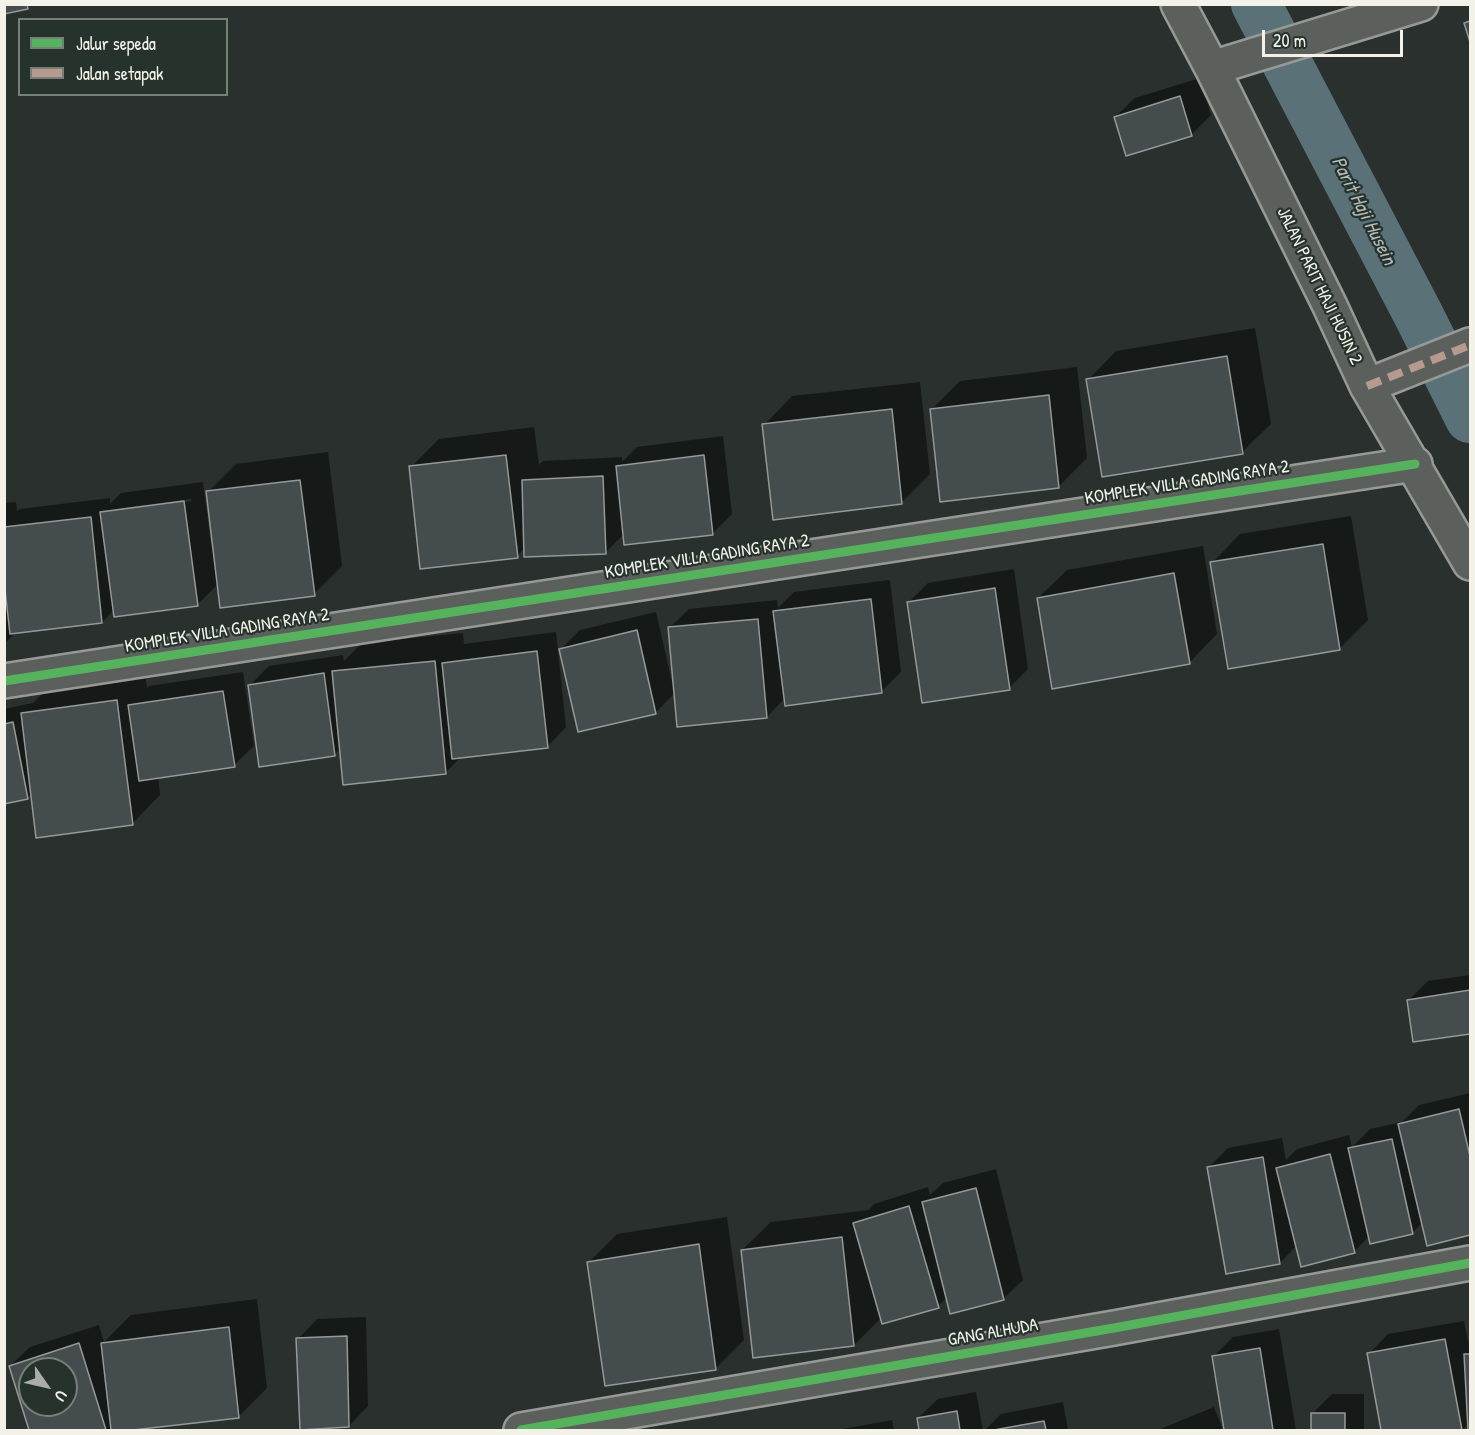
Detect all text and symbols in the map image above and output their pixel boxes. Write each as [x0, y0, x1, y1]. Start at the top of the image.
legend [18, 18, 228, 96]
scale bar [1265, 18, 1406, 56]
text: 20 m [1273, 28, 1306, 53]
text: Jalur sepeda [76, 31, 156, 56]
text: Jalan setapak [76, 61, 163, 86]
water label: Parit Haji Husein [1325, 153, 1401, 269]
street label: JALAN PARIT HAJI HUSIN 2 [1272, 204, 1366, 368]
street label: KOMPLEK VILLA GADING RAYA 2 [1083, 456, 1291, 510]
street label: KOMPLEK VILLA GADING RAYA 2 [603, 530, 811, 584]
street label: KOMPLEK VILLA GADING RAYA 2 [123, 604, 331, 658]
street label: GANG ALHUDA [946, 1314, 1040, 1352]
north arrow [18, 1357, 78, 1417]
text: U [50, 1386, 73, 1406]

